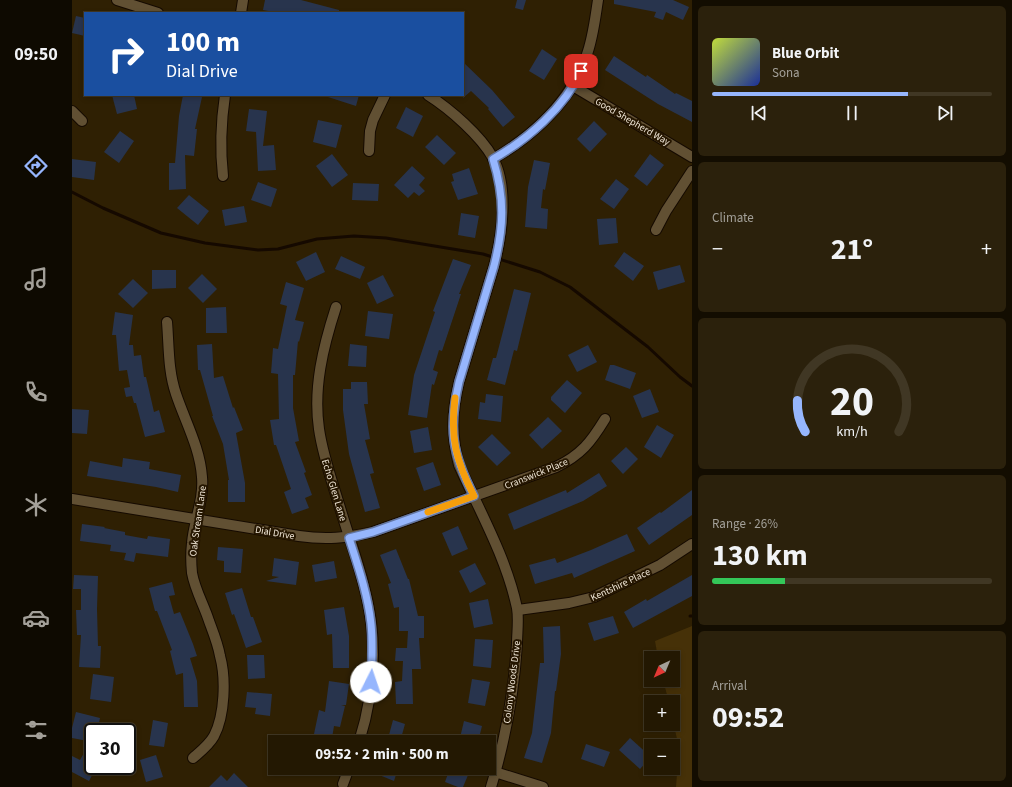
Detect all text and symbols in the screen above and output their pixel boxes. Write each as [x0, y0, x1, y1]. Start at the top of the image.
text: 100 m [166, 22, 240, 62]
icon: right [100, 28, 152, 80]
text: 09:50 [14, 42, 58, 67]
text: Blue Orbit [772, 43, 839, 64]
pin [564, 54, 598, 88]
text: Dial Drive [166, 59, 238, 84]
icon: arrive [570, 60, 592, 82]
text: Sona [772, 64, 800, 82]
street label: Good Shepherd Way [592, 95, 673, 149]
icon: previous [748, 102, 770, 124]
icon: pause [841, 102, 863, 124]
icon: next [934, 102, 956, 124]
icon: directions [22, 152, 50, 180]
text: Climate [712, 209, 754, 227]
text: 21° [831, 228, 873, 271]
text: − [712, 233, 723, 265]
text: + [981, 233, 992, 265]
icon: music [22, 265, 50, 293]
text: 20 [830, 371, 874, 431]
icon: phone [22, 378, 50, 406]
text: km/h [836, 420, 868, 441]
street label: Cranswick Place [503, 455, 570, 493]
street label: Echo Glen Lane [318, 458, 350, 523]
street label: Oak Stream Lane [186, 485, 210, 557]
icon: climate [22, 491, 50, 519]
text: Range · 26% [712, 515, 778, 533]
street label: Dial Drive [254, 523, 296, 543]
text: 130 km [712, 534, 808, 577]
street label: Kentshire Place [588, 565, 653, 605]
icon: car [22, 604, 50, 632]
street label: Colony Woods Drive [500, 640, 524, 724]
north arrow [644, 651, 680, 687]
map controls [644, 651, 680, 775]
position arrow [350, 661, 392, 703]
text: Arrival [712, 677, 747, 695]
button: + [644, 695, 680, 731]
text: 09:52 [712, 696, 784, 739]
icon: filters [22, 716, 50, 744]
speed limit sign: 30 [84, 723, 136, 775]
button: − [644, 739, 680, 775]
text: 09:52 · 2 min · 500 m [315, 744, 449, 765]

